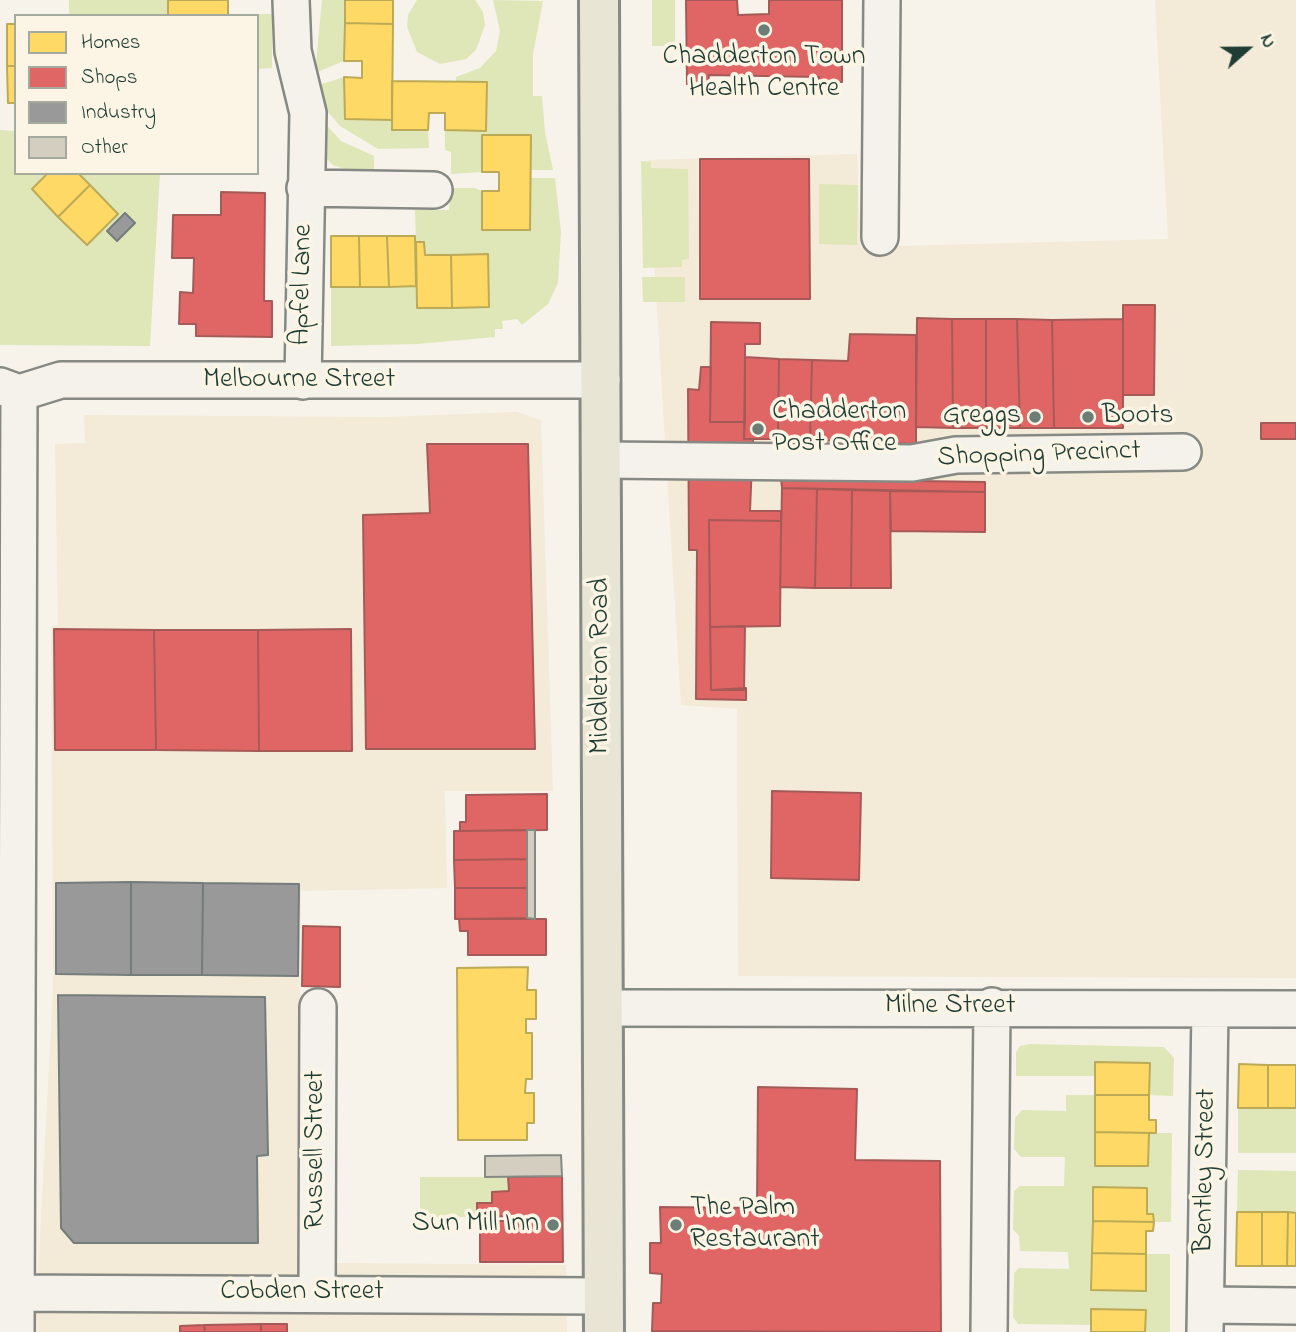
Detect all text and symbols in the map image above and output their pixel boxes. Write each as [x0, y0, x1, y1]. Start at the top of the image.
legend [14, 14, 259, 175]
north arrow [1212, 14, 1282, 84]
marker: Chadderton Town Health Centre [756, 22, 772, 38]
text: Homes [81, 28, 141, 58]
text: N [1252, 30, 1282, 52]
place label: Chadderton Town Health Centre [663, 41, 865, 107]
text: Shops [81, 63, 138, 93]
text: Industry [81, 98, 156, 128]
text: Other [81, 133, 128, 163]
street label: Apfel Lane [286, 224, 322, 346]
street label: Melbourne Street [203, 364, 395, 398]
place label: Chadderton Post Office [772, 396, 906, 462]
place label: Greggs [943, 400, 1021, 434]
place label: Boots [1102, 400, 1174, 434]
marker: Greggs [1027, 409, 1043, 425]
marker: Boots [1080, 409, 1096, 425]
marker: Chadderton Post Office [750, 421, 766, 437]
street label: Shopping Precinct [937, 436, 1141, 476]
street label: Middleton Road [585, 578, 619, 754]
street label: Milne Street [885, 990, 1015, 1024]
street label: Russell Street [300, 1070, 334, 1230]
street label: Bentley Street [1189, 1088, 1225, 1254]
place label: The Palm Restaurant [690, 1192, 820, 1258]
place label: Sun Mill Inn [412, 1208, 539, 1242]
marker: Sun Mill Inn [545, 1217, 561, 1233]
marker: The Palm Restaurant [668, 1217, 684, 1233]
street label: Cobden Street [220, 1276, 384, 1310]

